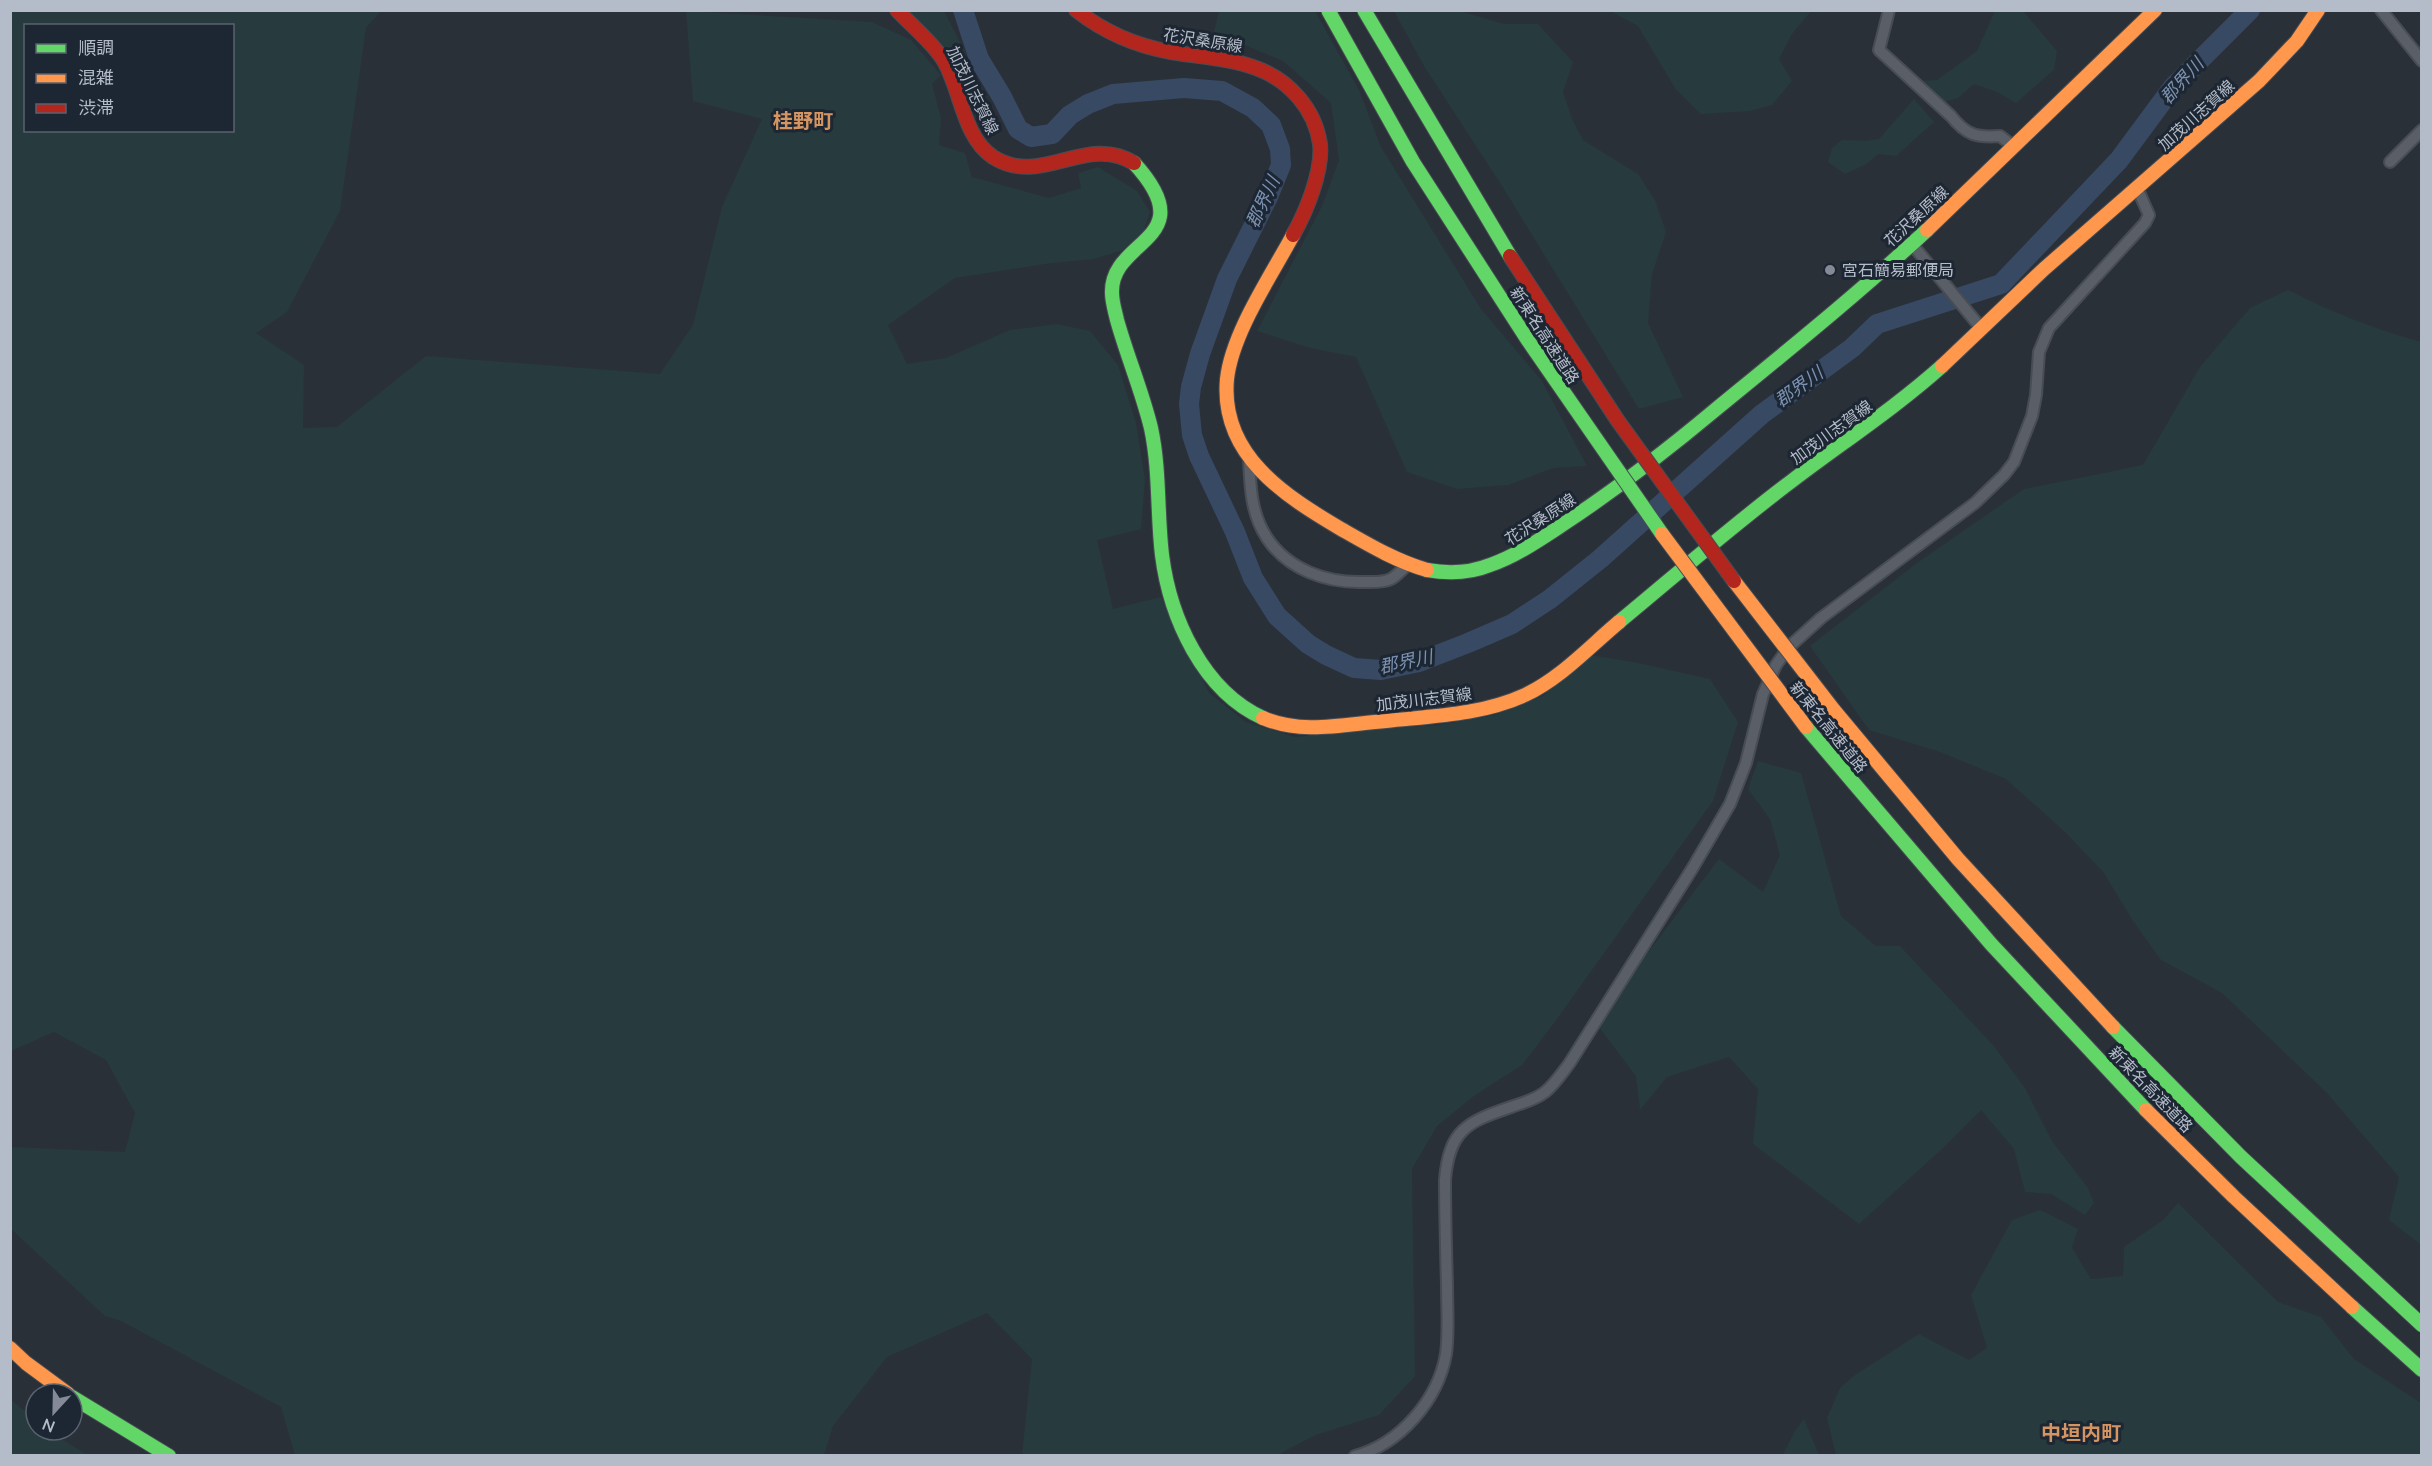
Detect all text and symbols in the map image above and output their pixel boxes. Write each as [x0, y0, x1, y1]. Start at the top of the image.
legend [24, 24, 234, 132]
street label: 花沢桑原線 [1162, 24, 1244, 58]
text: 順調 [78, 36, 114, 60]
street label: 加茂川志賀線 [941, 42, 1003, 138]
water label: 郡界川 [2155, 51, 2210, 109]
text: 混雑 [78, 66, 114, 90]
street label: 加茂川志賀線 [2154, 75, 2240, 156]
text: 渋滞 [78, 96, 114, 120]
district label: 桂野町 [773, 108, 833, 135]
water label: 郡界川 [1241, 171, 1286, 232]
street label: 花沢桑原線 [1880, 181, 1953, 252]
place label: 宮石簡易郵便局 [1842, 260, 1954, 282]
marker: 宮石簡易郵便局 [1823, 263, 1837, 277]
street label: 新東名高速道路 [1504, 283, 1584, 389]
water label: 郡界川 [1770, 360, 1830, 413]
street label: 加茂川志賀線 [1786, 396, 1877, 470]
street label: 花沢桑原線 [1501, 489, 1580, 551]
water label: 郡界川 [1377, 644, 1437, 679]
street label: 新東名高速道路 [1784, 677, 1872, 778]
street label: 加茂川志賀線 [1375, 683, 1473, 717]
street label: 新東名高速道路 [2103, 1042, 2197, 1138]
north arrow [24, 1382, 84, 1442]
text: N [39, 1413, 58, 1437]
district label: 中垣内町 [2041, 1420, 2121, 1447]

